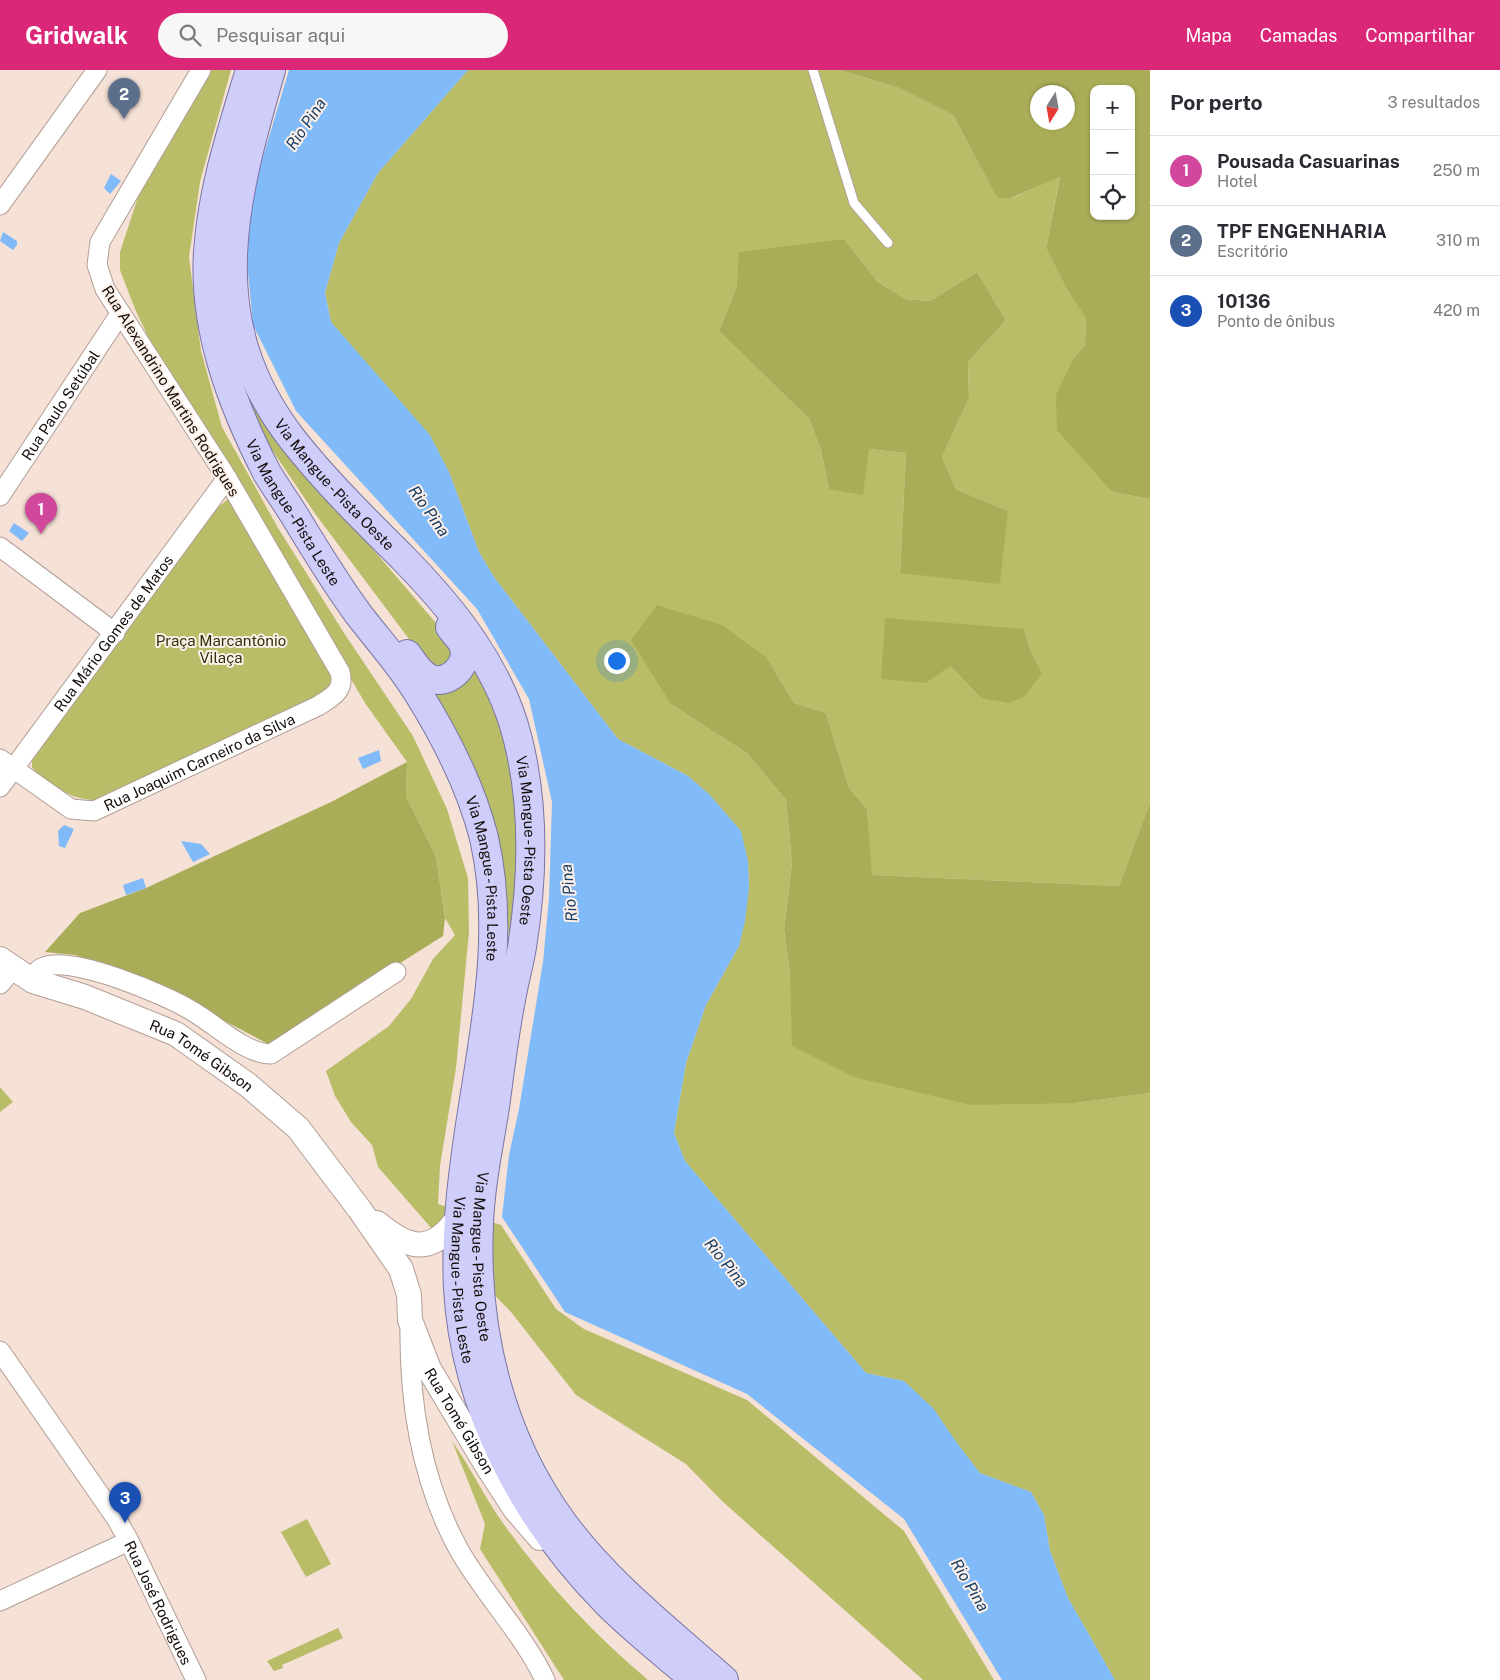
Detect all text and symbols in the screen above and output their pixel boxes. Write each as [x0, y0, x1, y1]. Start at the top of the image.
search box [158, 13, 508, 58]
text: Gridwalk [25, 21, 128, 49]
icon: search [176, 21, 204, 49]
text: Pesquisar aqui [216, 24, 345, 46]
text: Mapa [1185, 25, 1232, 46]
text: Camadas [1260, 25, 1337, 46]
text: Compartilhar [1365, 25, 1475, 46]
pin: 2 [108, 78, 140, 119]
north arrow [1030, 85, 1075, 130]
map controls [1090, 85, 1135, 220]
button: + [1090, 85, 1135, 130]
text: Por perto [1170, 90, 1263, 115]
text: 3 resultados [1388, 93, 1480, 112]
water label: Rio Pina [282, 95, 330, 153]
button: − [1090, 130, 1135, 175]
text: Pousada Casuarinas [1217, 150, 1400, 172]
text: 1 [1183, 161, 1189, 180]
text: 250 m [1433, 161, 1480, 180]
text: Hotel [1217, 172, 1258, 191]
button: locate [1090, 175, 1135, 220]
text: TPF ENGENHARIA [1217, 220, 1387, 242]
text: 2 [1181, 231, 1191, 250]
text: 310 m [1436, 231, 1480, 250]
text: Escritório [1217, 242, 1288, 261]
street label: Rua Alexandrino Martins Rodrigues [99, 282, 243, 500]
text: 10136 [1217, 290, 1271, 312]
text: 3 [1181, 301, 1191, 320]
text: 420 m [1433, 301, 1480, 320]
text: Ponto de ônibus [1217, 312, 1335, 331]
street label: Rua Paulo Setúbal [18, 347, 102, 463]
street label: Via Mangue - Pista Oeste [272, 415, 398, 553]
street label: Via Mangue - Pista Leste [243, 436, 344, 589]
water label: Rio Pina [405, 482, 453, 540]
pin: 1 [25, 493, 57, 534]
street label: Rua Mário Gomes de Matos [50, 552, 176, 715]
park label: Praça Marcantônio Vilaça [156, 632, 286, 666]
your location [604, 648, 630, 674]
street label: Rua Joaquim Carneiro da Silva [101, 710, 297, 814]
street label: Via Mangue - Pista Oeste [513, 754, 539, 927]
street label: Via Mangue - Pista Leste [463, 793, 502, 962]
water label: Rio Pina [557, 863, 581, 923]
street label: Rua Tomé Gibson [147, 1016, 257, 1095]
street label: Via Mangue - Pista Oeste [470, 1170, 495, 1343]
street label: Via Mangue - Pista Leste [449, 1196, 477, 1365]
water label: Rio Pina [700, 1234, 752, 1292]
street label: Rua Tomé Gibson [422, 1364, 498, 1477]
pin: 3 [109, 1482, 141, 1523]
street label: Rua José Rodrigues [122, 1538, 196, 1667]
water label: Rio Pina [947, 1555, 993, 1615]

